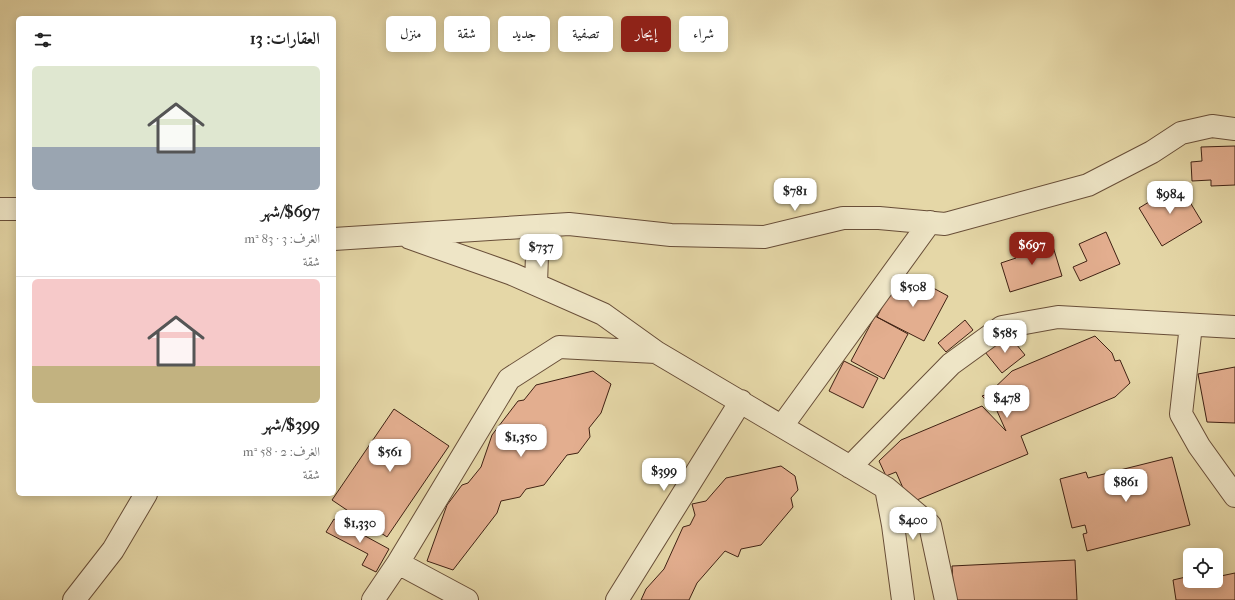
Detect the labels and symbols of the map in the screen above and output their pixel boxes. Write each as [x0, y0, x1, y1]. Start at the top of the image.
pin: $781 [771, 178, 819, 212]
pin: $984 [1146, 181, 1194, 215]
pin: $697 [1008, 232, 1056, 266]
pin: $737 [517, 234, 565, 268]
pin: $508 [889, 274, 937, 308]
pin: $585 [981, 320, 1029, 354]
pin: $478 [983, 385, 1031, 419]
pin: $1,350 [488, 424, 554, 458]
pin: $561 [366, 439, 414, 473]
pin: $399 [640, 458, 688, 492]
pin: $861 [1102, 469, 1150, 503]
pin: $400 [889, 507, 937, 541]
pin: $1,330 [327, 510, 393, 544]

